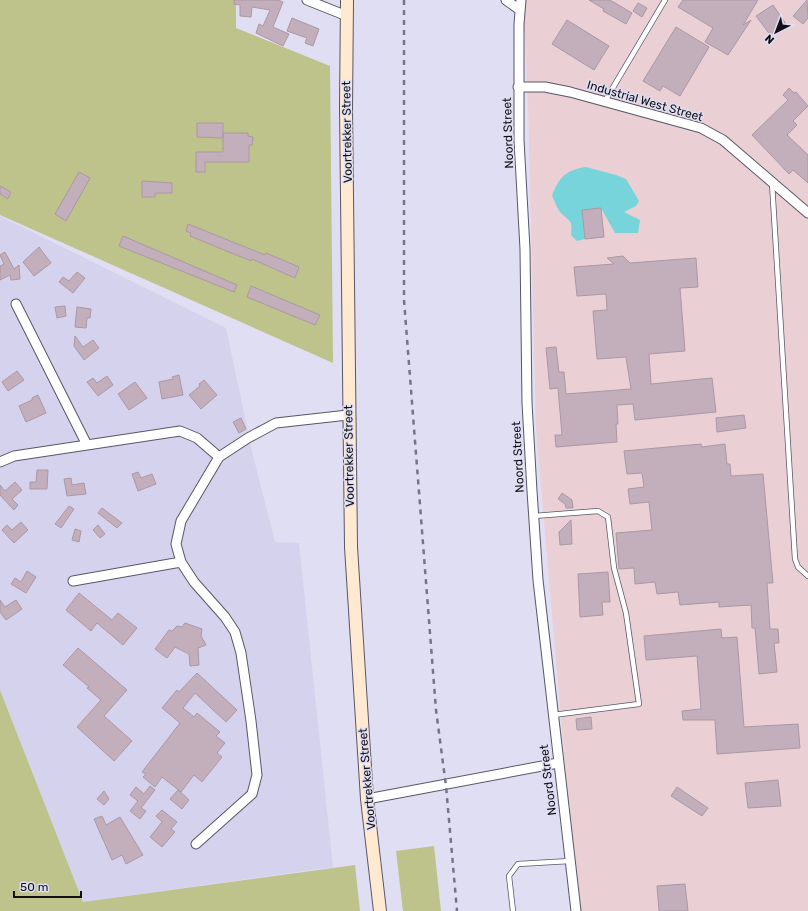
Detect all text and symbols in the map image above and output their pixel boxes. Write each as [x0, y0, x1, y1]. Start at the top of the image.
north arrow [756, 12, 796, 52]
text: N [762, 32, 777, 47]
street label: Industrial West Street [585, 78, 705, 124]
street label: Voortrekker Street [339, 81, 355, 183]
street label: Noord Street [500, 97, 516, 169]
street label: Voortrekker Street [341, 405, 357, 507]
street label: Noord Street [509, 421, 527, 493]
street label: Voortrekker Street [356, 727, 378, 831]
street label: Noord Street [537, 743, 559, 816]
scale bar [14, 873, 81, 899]
text: 50 m [20, 880, 48, 894]

